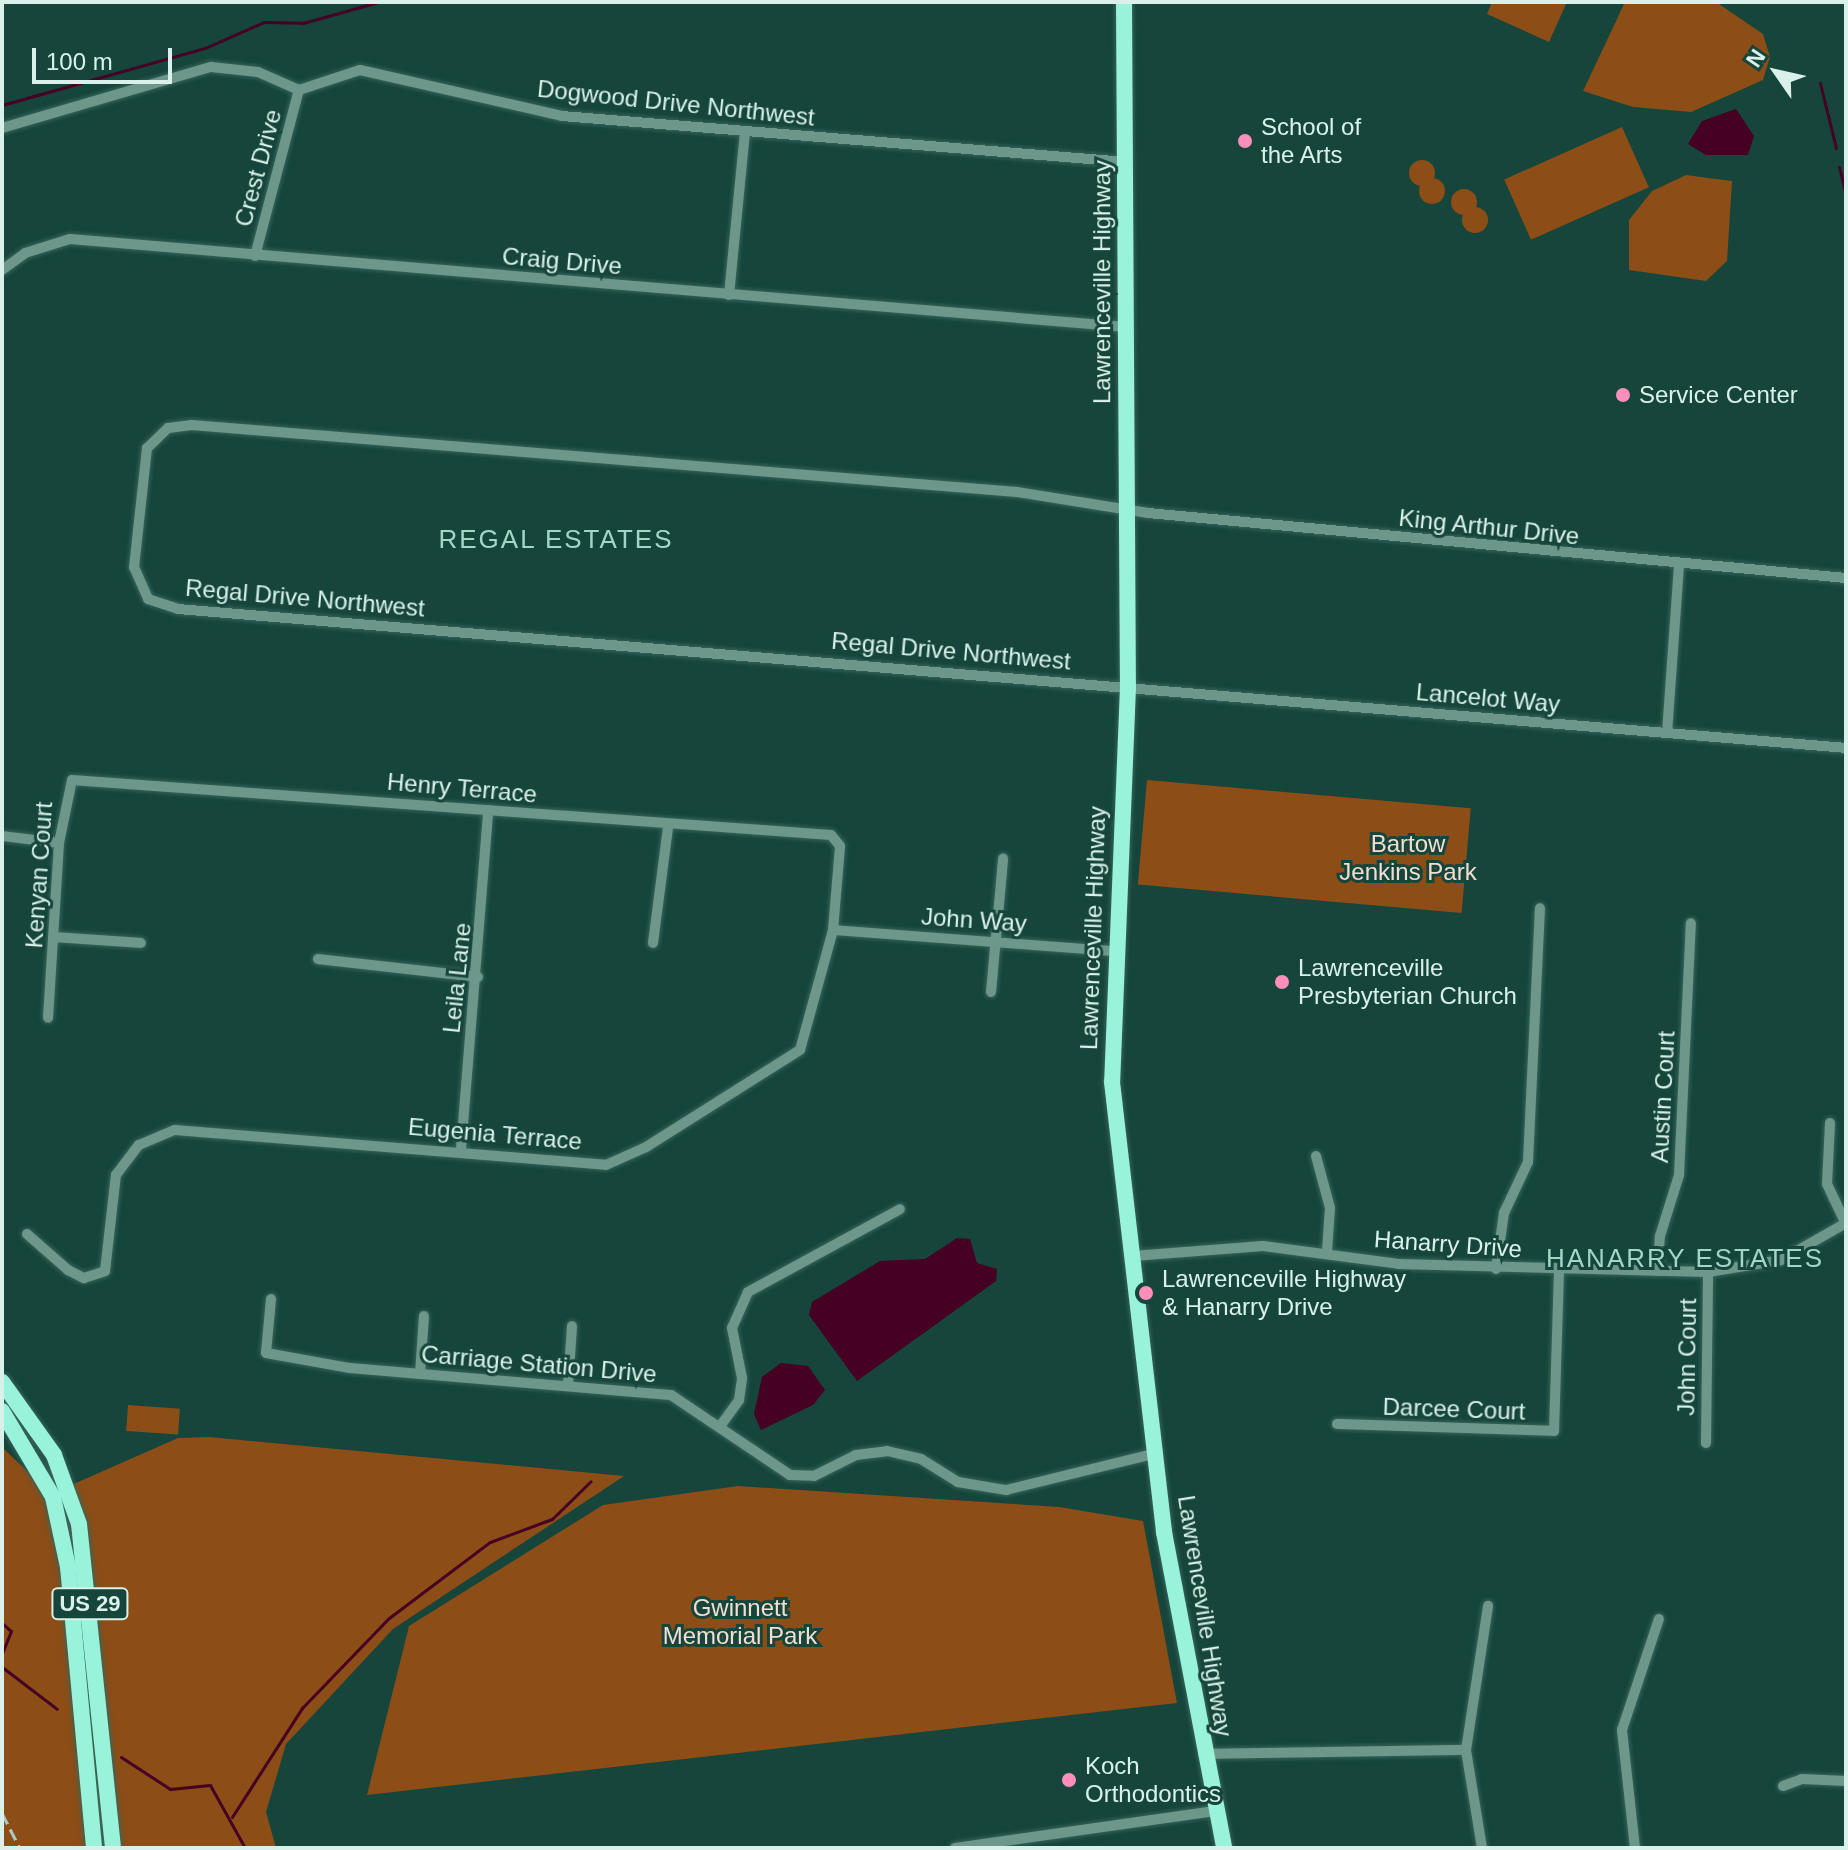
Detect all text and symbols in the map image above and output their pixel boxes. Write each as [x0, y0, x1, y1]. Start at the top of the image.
scale bar [36, 32, 176, 82]
north arrow [1736, 32, 1816, 112]
text: N [1741, 45, 1770, 72]
text: 100 m [46, 48, 113, 75]
street label: Dogwood Drive Northwest [536, 74, 816, 132]
street label: Crest Drive [229, 106, 287, 230]
place label: School of the Arts [1261, 113, 1361, 169]
marker: School of the Arts [1236, 132, 1254, 150]
street label: Lawrenceville Highway [1088, 160, 1116, 404]
street label: Craig Drive [501, 241, 623, 281]
place label: Service Center [1639, 381, 1798, 409]
marker: Service Center [1614, 386, 1632, 404]
street label: King Arthur Drive [1397, 503, 1581, 551]
district label: REGAL ESTATES [438, 524, 674, 556]
street label: Regal Drive Northwest [184, 573, 426, 623]
street label: Regal Drive Northwest [830, 626, 1072, 676]
street label: Lancelot Way [1415, 677, 1561, 719]
street label: Henry Terrace [386, 767, 538, 809]
street label: Kenyan Court [20, 801, 58, 949]
street label: Lawrenceville Highway [1074, 806, 1112, 1050]
park label: Bartow Jenkins Park [1339, 830, 1477, 886]
street label: John Way [920, 902, 1028, 938]
street label: Leila Lane [437, 921, 477, 1035]
place label: Lawrenceville Presbyterian Church [1298, 954, 1517, 1010]
marker: Lawrenceville Presbyterian Church [1273, 973, 1291, 991]
street label: Austin Court [1645, 1030, 1681, 1164]
street label: Eugenia Terrace [407, 1112, 583, 1156]
street label: Hanarry Drive [1373, 1224, 1523, 1264]
district label: HANARRY ESTATES [1546, 1243, 1824, 1275]
place label: Lawrenceville Highway & Hanarry Drive [1162, 1265, 1406, 1321]
marker: Lawrenceville Highway & Hanarry Drive [1137, 1284, 1155, 1302]
street label: John Court [1672, 1298, 1702, 1416]
street label: Carriage Station Drive [420, 1339, 658, 1389]
street label: Darcee Court [1382, 1392, 1526, 1426]
street label: Lawrenceville Highway [1172, 1493, 1238, 1739]
road number: US 29 [50, 1586, 130, 1622]
park label: Gwinnett Memorial Park [663, 1594, 817, 1650]
place label: Koch Orthodontics [1085, 1752, 1221, 1808]
marker: Koch Orthodontics [1060, 1771, 1078, 1789]

